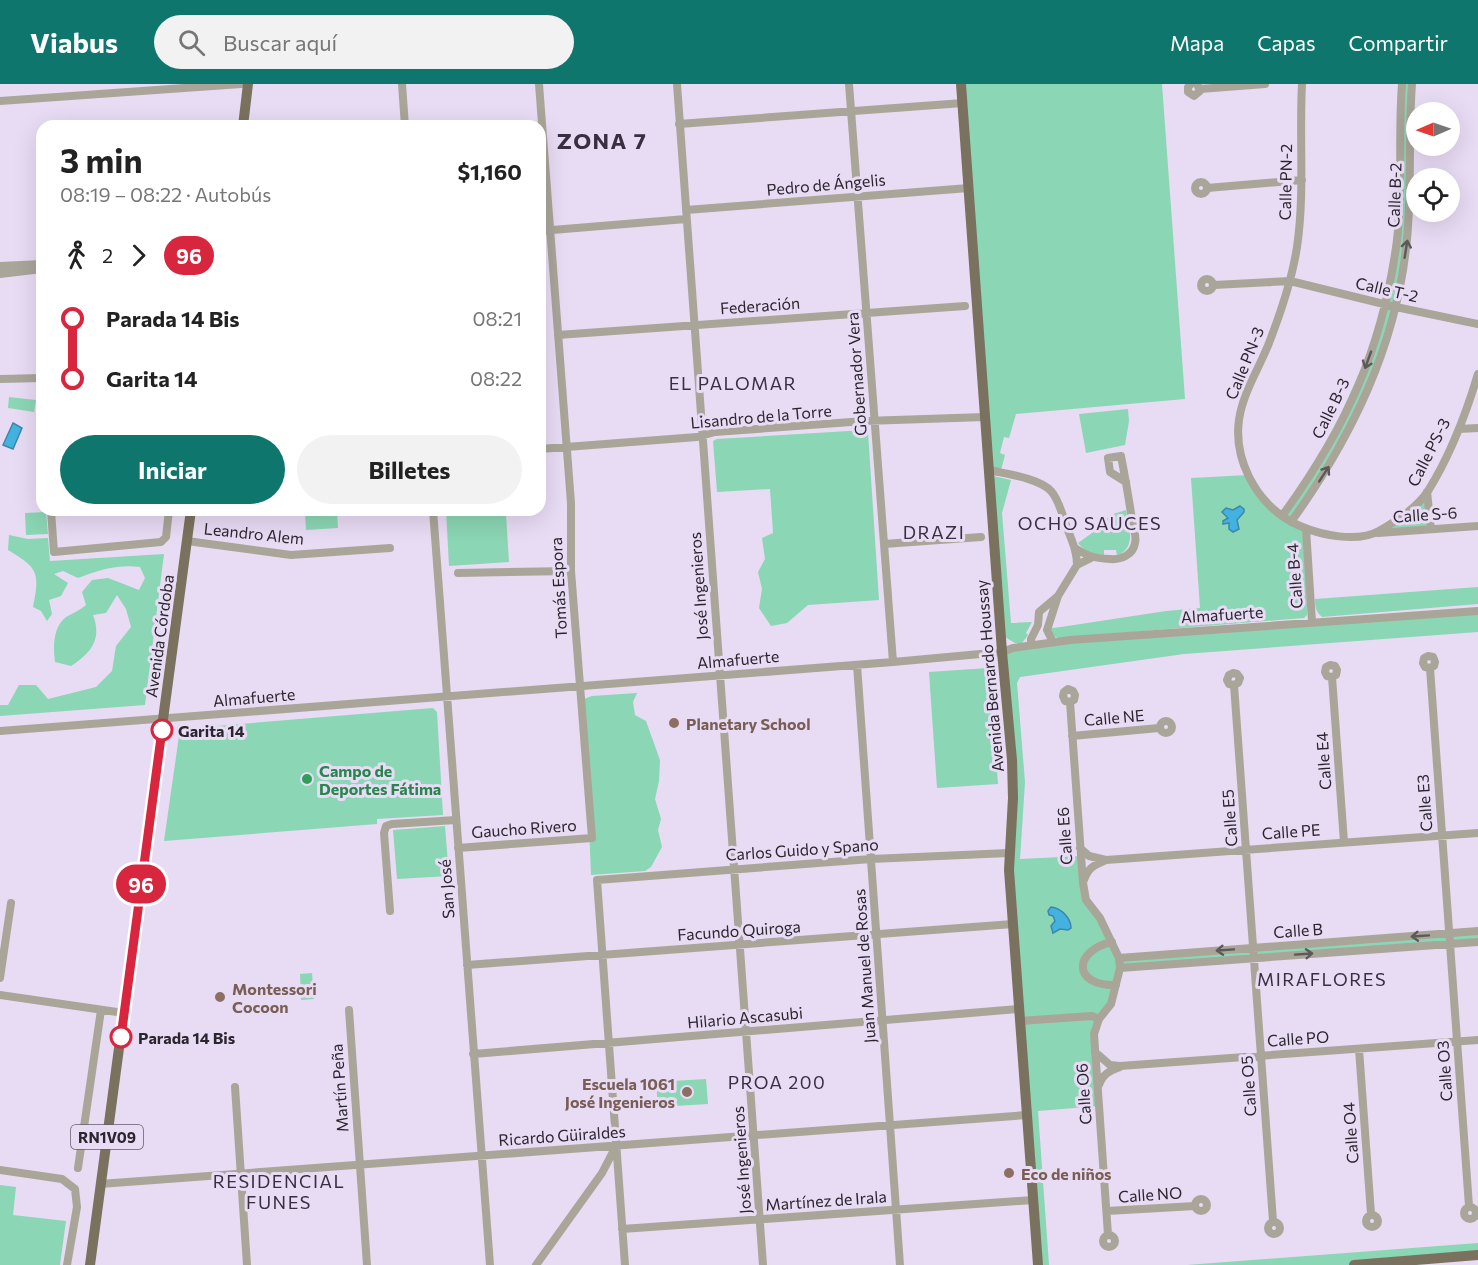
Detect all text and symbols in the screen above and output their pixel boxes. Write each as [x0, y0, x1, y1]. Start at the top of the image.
search box [154, 15, 574, 69]
text: Viabus [30, 25, 118, 59]
icon: search [175, 26, 208, 59]
text: Buscar aquí [223, 29, 337, 56]
text: Mapa [1170, 30, 1224, 55]
text: Capas [1257, 30, 1316, 55]
text: Compartir [1349, 30, 1448, 55]
north arrow [1406, 102, 1460, 156]
map controls [1406, 102, 1460, 222]
district label: ZONA 7 [557, 127, 647, 154]
text: 3 min [60, 139, 143, 180]
street label: Calle PN-2 [1275, 143, 1295, 221]
text: $1,160 [457, 158, 522, 185]
street label: Calle B-2 [1383, 162, 1405, 228]
button: locate [1406, 168, 1460, 222]
street label: Pedro de Ángelis [766, 169, 886, 199]
text: 08:19 – 08:22 · Autobús [60, 182, 271, 206]
icon: walk [60, 239, 93, 272]
icon: forward [122, 239, 155, 272]
one-way arrow [1400, 240, 1411, 259]
text: 2 [102, 243, 113, 267]
text: 96 [176, 243, 202, 268]
street label: Calle T-2 [1354, 273, 1420, 305]
street label: Federación [719, 293, 801, 317]
text: Parada 14 Bis [106, 305, 240, 332]
text: 08:21 [472, 306, 522, 330]
street label: Gobernador Vera [842, 311, 870, 437]
street label: Calle PN-3 [1221, 324, 1267, 402]
one-way arrow [1362, 350, 1373, 369]
text: Garita 14 [106, 365, 197, 392]
text: 08:22 [470, 366, 522, 390]
district label: EL PALOMAR [669, 372, 797, 394]
street label: Calle B-3 [1307, 375, 1353, 441]
street label: Lisandro de la Torre [690, 400, 832, 432]
street label: Calle PS-3 [1403, 415, 1453, 489]
button: Iniciar [60, 435, 285, 504]
button: Billetes [297, 435, 522, 504]
one-way arrow [1318, 466, 1330, 483]
street label: Calle S-6 [1392, 502, 1458, 526]
district label: OCHO SAUCES [1018, 512, 1162, 534]
street label: Leandro Alem [203, 518, 305, 548]
district label: DRAZI [903, 521, 965, 543]
street label: José Ingenieros [685, 531, 711, 641]
street label: Tomás Espora [546, 537, 570, 639]
street label: Calle B-4 [1282, 542, 1306, 609]
street label: Avenida Córdoba [141, 573, 177, 699]
street label: Avenida Bernardo Houssay [971, 579, 1007, 773]
street label: Almafuerte [1180, 602, 1264, 626]
street label: Almafuerte [696, 646, 780, 672]
street label: Almafuerte [212, 684, 296, 710]
street label: Calle NE [1083, 705, 1145, 729]
place label: Planetary School [686, 714, 811, 733]
marker: Planetary School [667, 716, 681, 730]
marker: Garita 14 [151, 719, 173, 741]
place label: Garita 14 [178, 721, 245, 740]
street label: Calle E4 [1311, 731, 1334, 791]
place label: Campo de Deportes Fátima [319, 761, 441, 798]
marker: Campo de Deportes Fátima [300, 772, 314, 786]
street label: Calle E3 [1413, 774, 1435, 832]
street label: Calle E5 [1218, 789, 1240, 847]
street label: Calle E6 [1052, 806, 1076, 866]
street label: Gaucho Rivero [471, 815, 577, 841]
street label: Calle PE [1261, 819, 1321, 843]
street label: Carlos Guido y Spano [725, 834, 879, 864]
street label: San José [434, 859, 458, 919]
line badge: 96 [114, 864, 168, 904]
text: 96 [128, 872, 154, 897]
street label: Juan Manuel de Rosas [849, 888, 879, 1044]
street label: Facundo Quiroga [677, 916, 801, 944]
street label: Calle B [1273, 919, 1323, 941]
one-way arrow [1410, 931, 1430, 942]
one-way arrow [1216, 945, 1236, 956]
one-way arrow [1293, 949, 1313, 960]
district label: MIRAFLORES [1257, 968, 1387, 990]
place label: Montessori Cocoon [232, 979, 317, 1016]
marker: Montessori Cocoon [213, 990, 227, 1004]
street label: Hilario Ascasubi [686, 1002, 804, 1032]
marker: Parada 14 Bis [110, 1026, 132, 1048]
street label: Calle PO [1266, 1026, 1330, 1050]
place label: Parada 14 Bis [138, 1028, 235, 1047]
street label: Calle O3 [1432, 1040, 1456, 1102]
street label: Martín Peña [326, 1043, 352, 1133]
street label: Calle O5 [1236, 1055, 1260, 1117]
street label: Calle O6 [1071, 1063, 1095, 1125]
district label: PROA 200 [728, 1071, 826, 1093]
place label: Escuela 1061 José Ingenieros [565, 1074, 675, 1111]
marker: Escuela 1061 José Ingenieros [680, 1085, 694, 1099]
street label: Calle O4 [1338, 1101, 1362, 1164]
street label: José Ingenieros [728, 1105, 754, 1215]
street label: Ricardo Güiraldes [498, 1121, 626, 1149]
road number: RN1V09 [71, 1125, 143, 1149]
place label: Eco de niños [1021, 1164, 1112, 1183]
marker: Eco de niños [1002, 1166, 1016, 1180]
district label: RESIDENCIAL FUNES [213, 1170, 345, 1213]
street label: Calle NO [1117, 1182, 1183, 1206]
street label: Martínez de Irala [765, 1186, 887, 1214]

